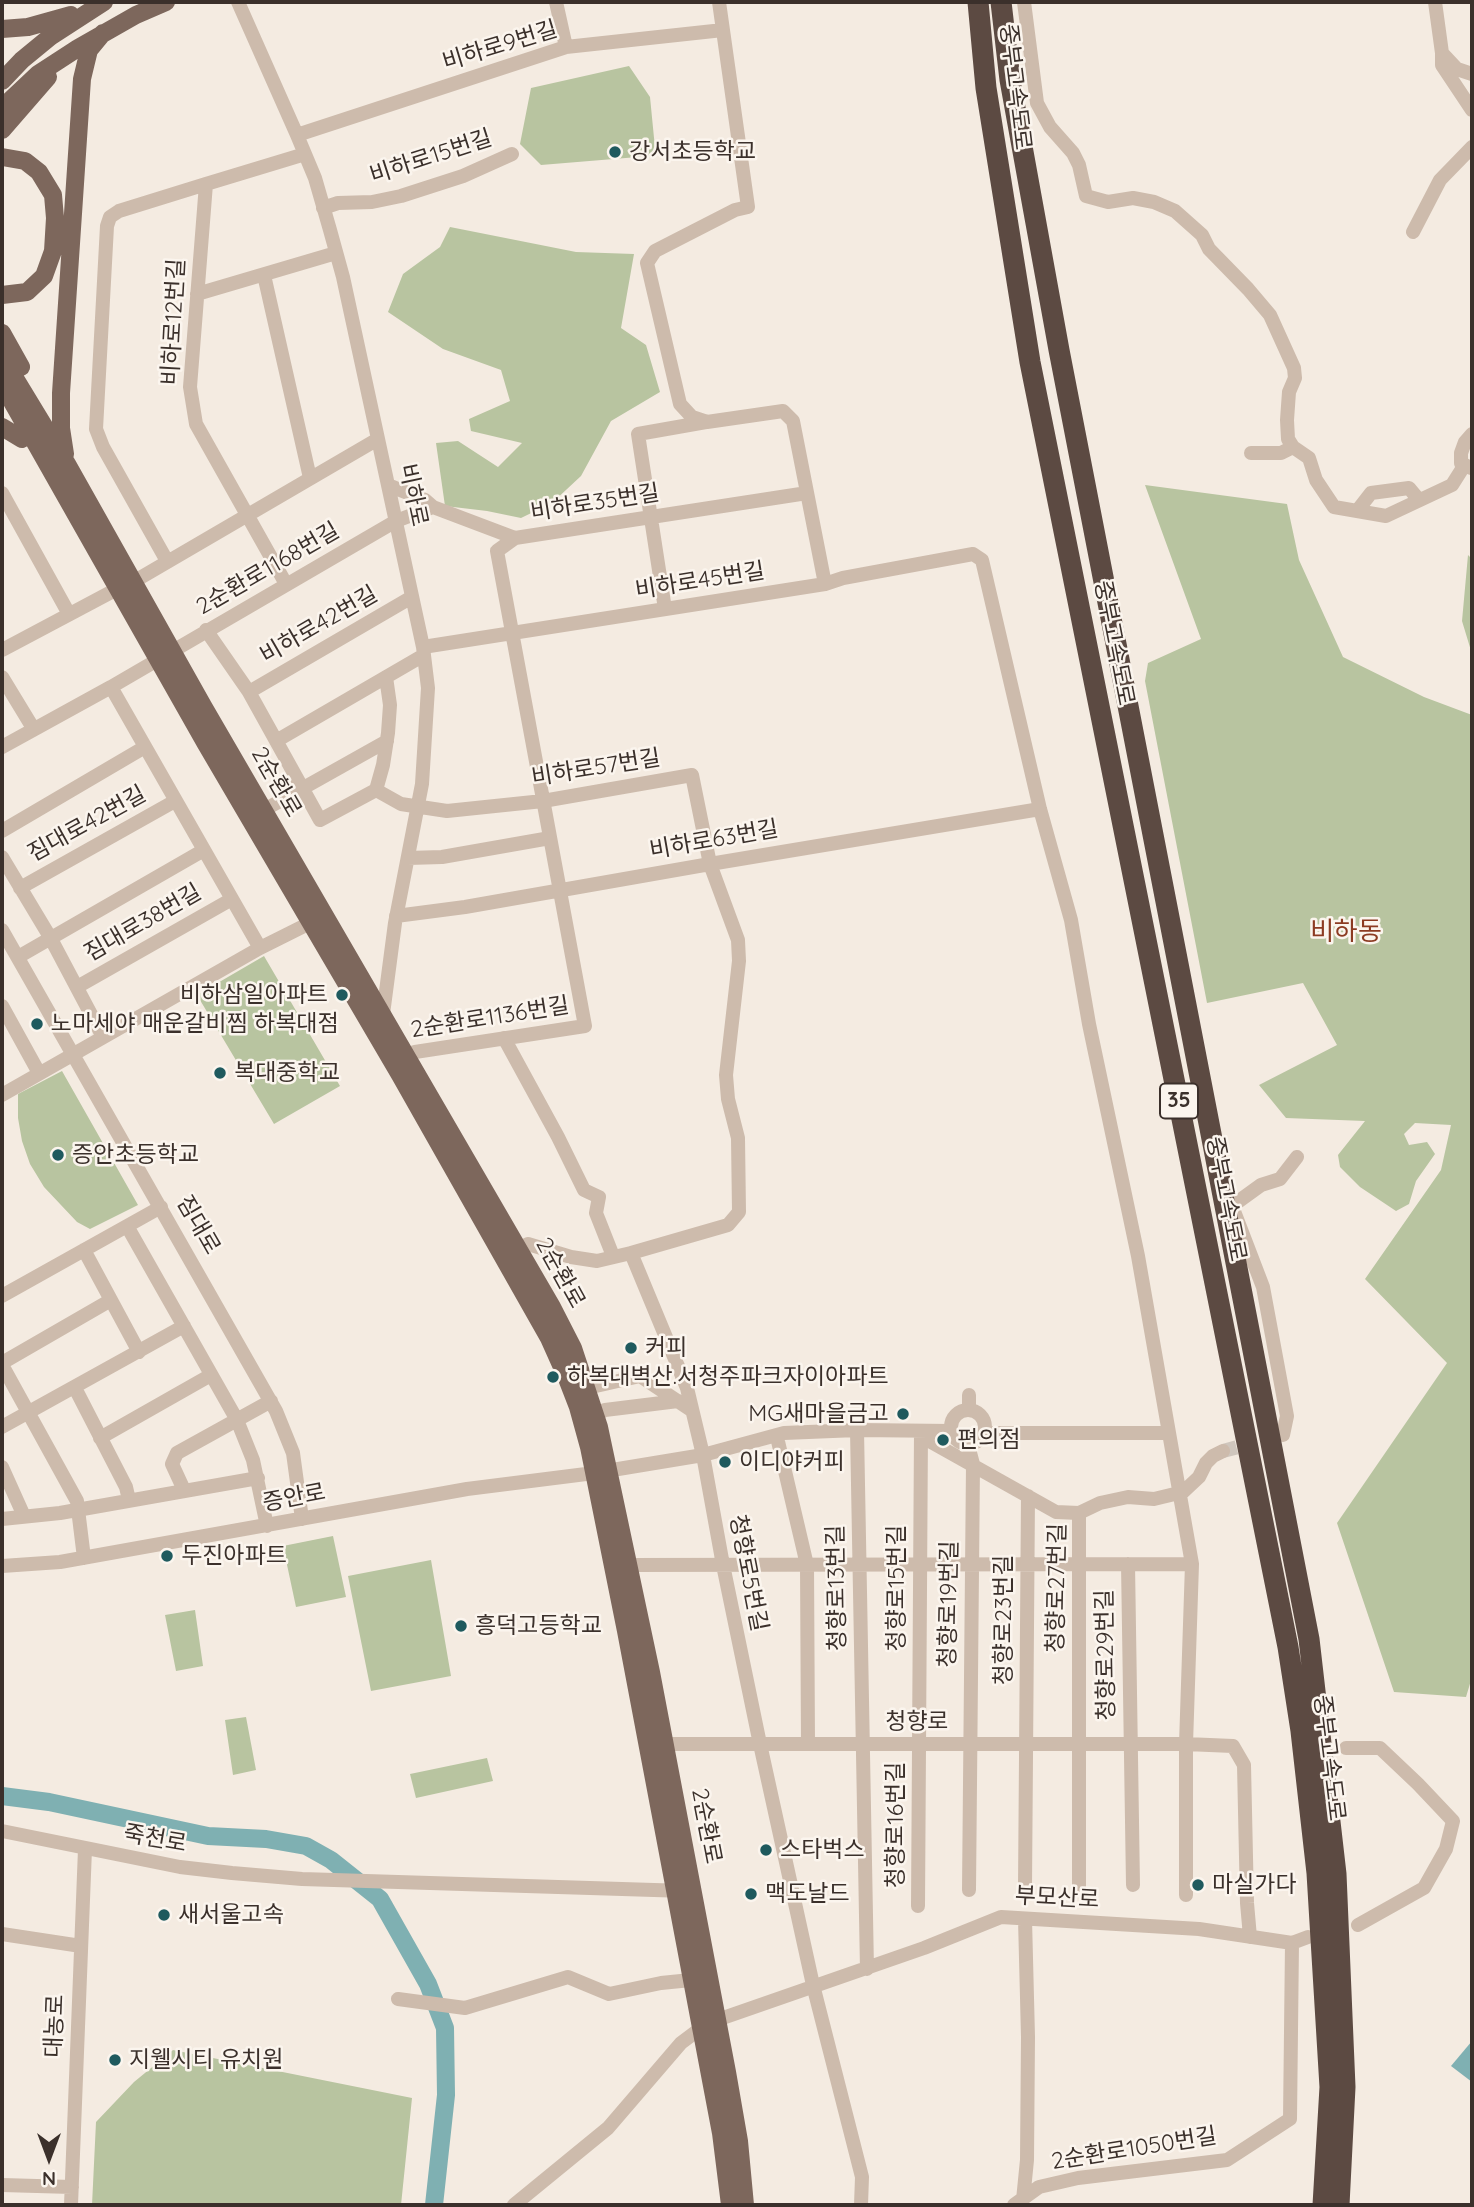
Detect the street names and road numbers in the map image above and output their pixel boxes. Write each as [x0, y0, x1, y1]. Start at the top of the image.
street label: 비하로9번길 [439, 15, 561, 77]
street label: 중부고속도로 [994, 22, 1036, 152]
street label: 비하로15번길 [366, 124, 496, 190]
street label: 비하로12번길 [157, 258, 191, 386]
street label: 비하로 [393, 461, 433, 529]
street label: 비하로35번길 [528, 479, 662, 527]
street label: 2순환로1168번길 [192, 517, 344, 621]
street label: 비하로45번길 [633, 557, 767, 605]
street label: 중부고속도로 [1088, 578, 1140, 708]
street label: 비하로42번길 [256, 580, 382, 670]
street label: 2순환로 [245, 742, 307, 822]
street label: 비하로57번길 [530, 744, 662, 792]
street label: 짐대로42번길 [23, 780, 151, 868]
street label: 비하로63번길 [647, 815, 781, 865]
street label: 짐대로38번길 [80, 878, 206, 968]
street label: 2순환로1136번길 [409, 992, 571, 1044]
road number: 35 [1160, 1084, 1198, 1118]
street label: 중부고속도로 [1200, 1134, 1252, 1264]
street label: 짐대로 [170, 1191, 226, 1259]
street label: 2순환로 [529, 1233, 591, 1313]
street label: 증안로 [260, 1478, 328, 1518]
street label: 청향로5번길 [723, 1512, 773, 1634]
street label: 청향로27번길 [1042, 1523, 1072, 1653]
street label: 청향로13번길 [822, 1525, 852, 1651]
street label: 청향로15번길 [883, 1525, 911, 1651]
street label: 청향로19번길 [934, 1540, 964, 1668]
street label: 청향로23번길 [990, 1555, 1018, 1685]
street label: 청향로29번길 [1091, 1589, 1121, 1721]
street label: 중부고속도로 [1308, 1693, 1350, 1823]
street label: 청향로 [885, 1708, 949, 1736]
street label: 청향로16번길 [882, 1762, 910, 1888]
street label: 2순환로 [685, 1786, 727, 1866]
street label: 죽천로 [121, 1820, 189, 1858]
street label: 부모산로 [1014, 1882, 1100, 1914]
street label: 대농로 [40, 1994, 70, 2058]
street label: 2순환로1050번길 [1049, 2122, 1219, 2176]

